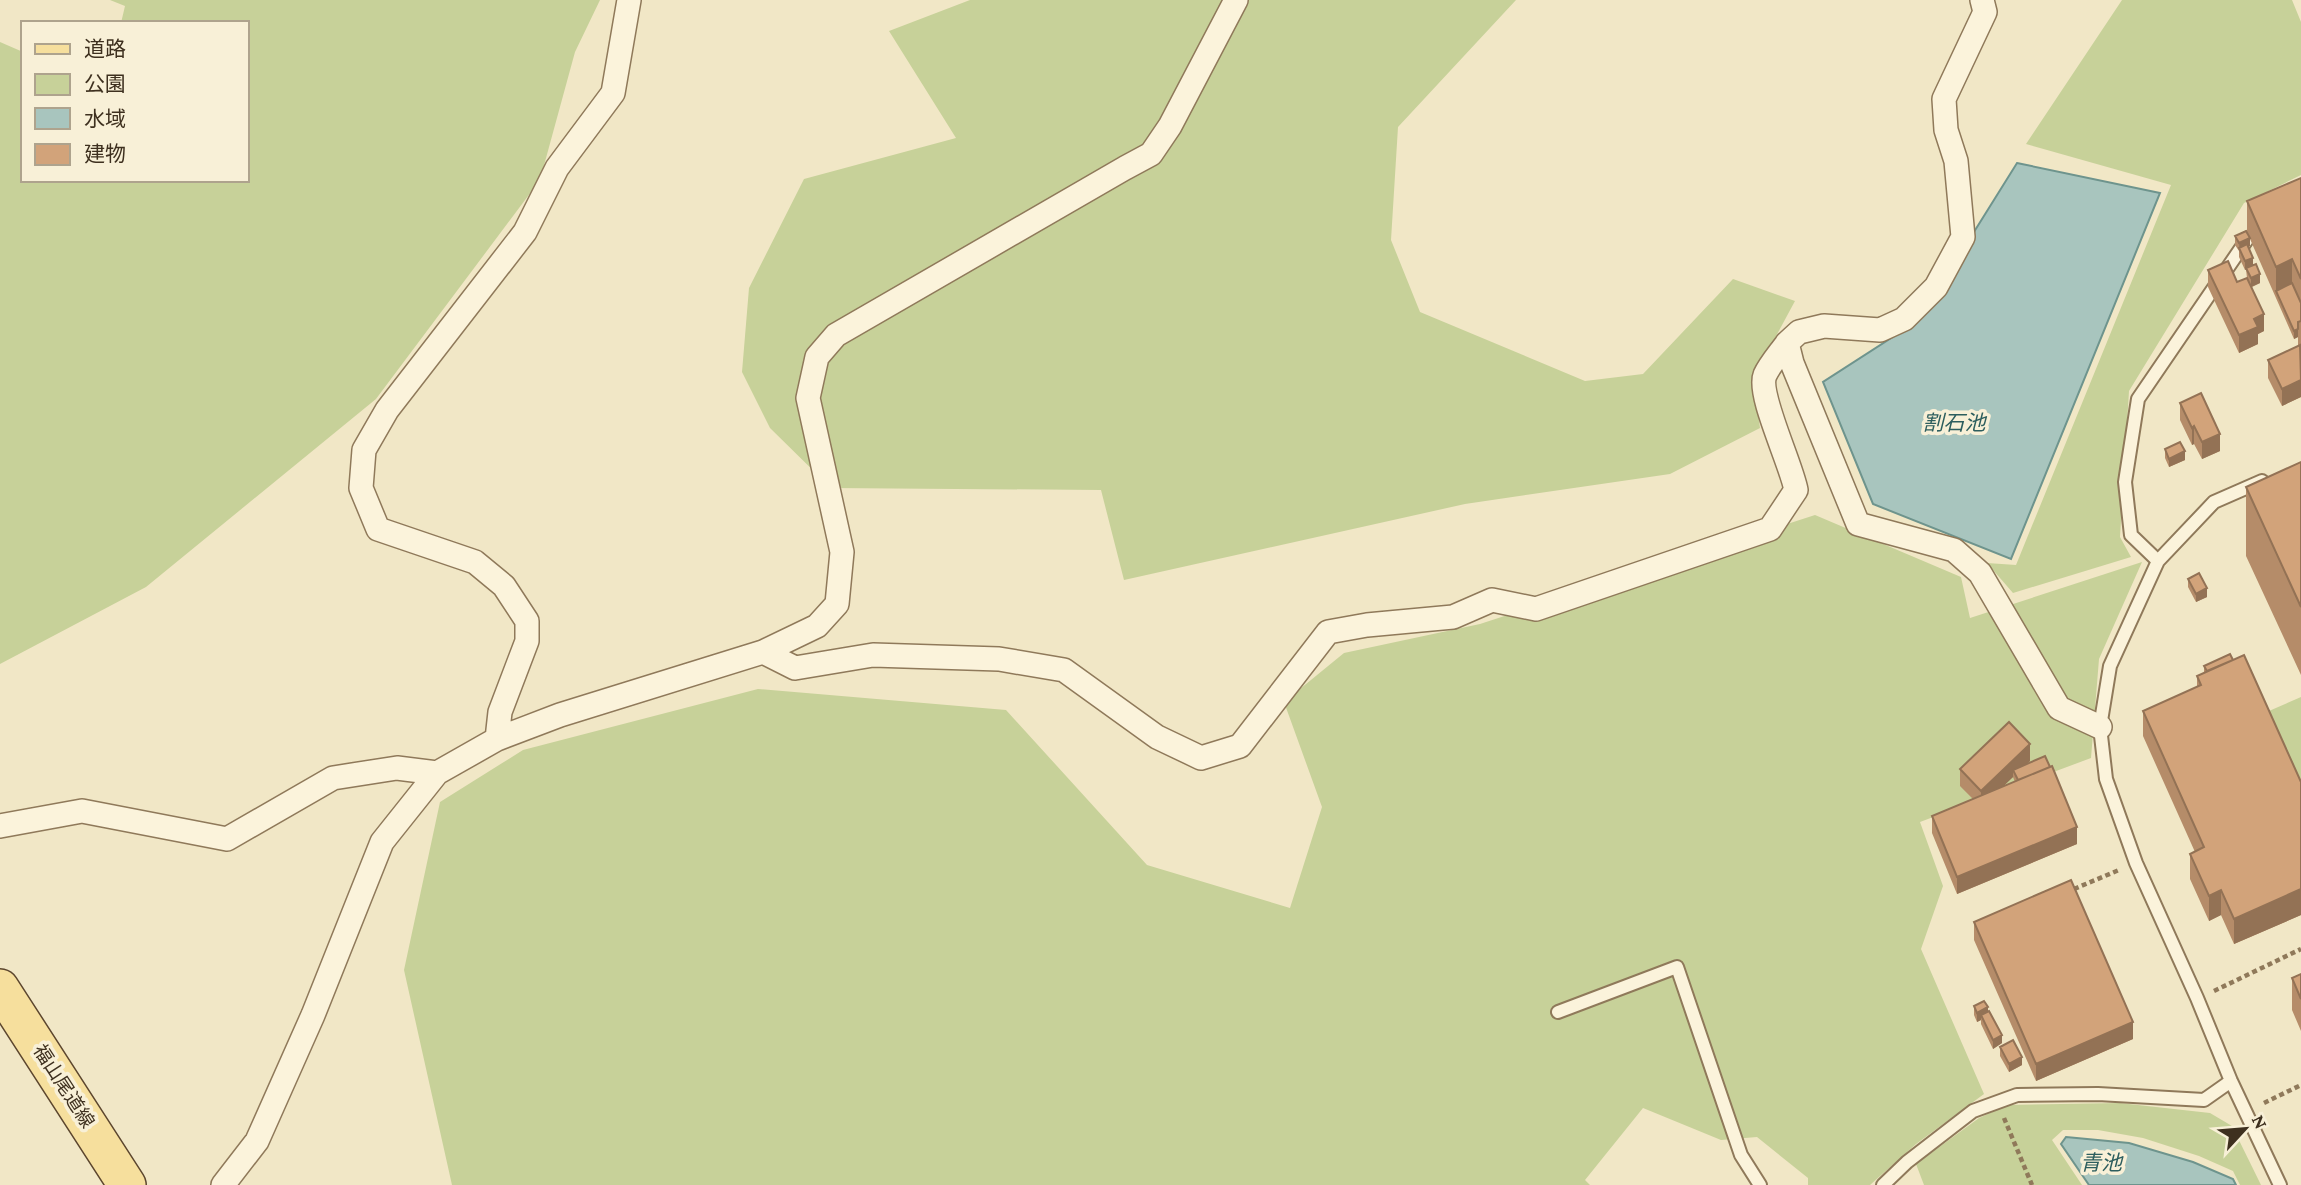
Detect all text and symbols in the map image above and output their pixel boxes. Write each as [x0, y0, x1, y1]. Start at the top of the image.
legend [21, 21, 248, 182]
text: 道路 [84, 37, 126, 61]
text: 公園 [84, 72, 126, 96]
text: 水域 [84, 107, 126, 131]
text: 建物 [84, 142, 126, 166]
water label: 割石池 [1923, 411, 1987, 435]
street label: 福山尾道線 [29, 1040, 99, 1132]
north arrow [2210, 1094, 2280, 1164]
text: N [2248, 1111, 2272, 1132]
water label: 青池 [2080, 1151, 2124, 1175]

